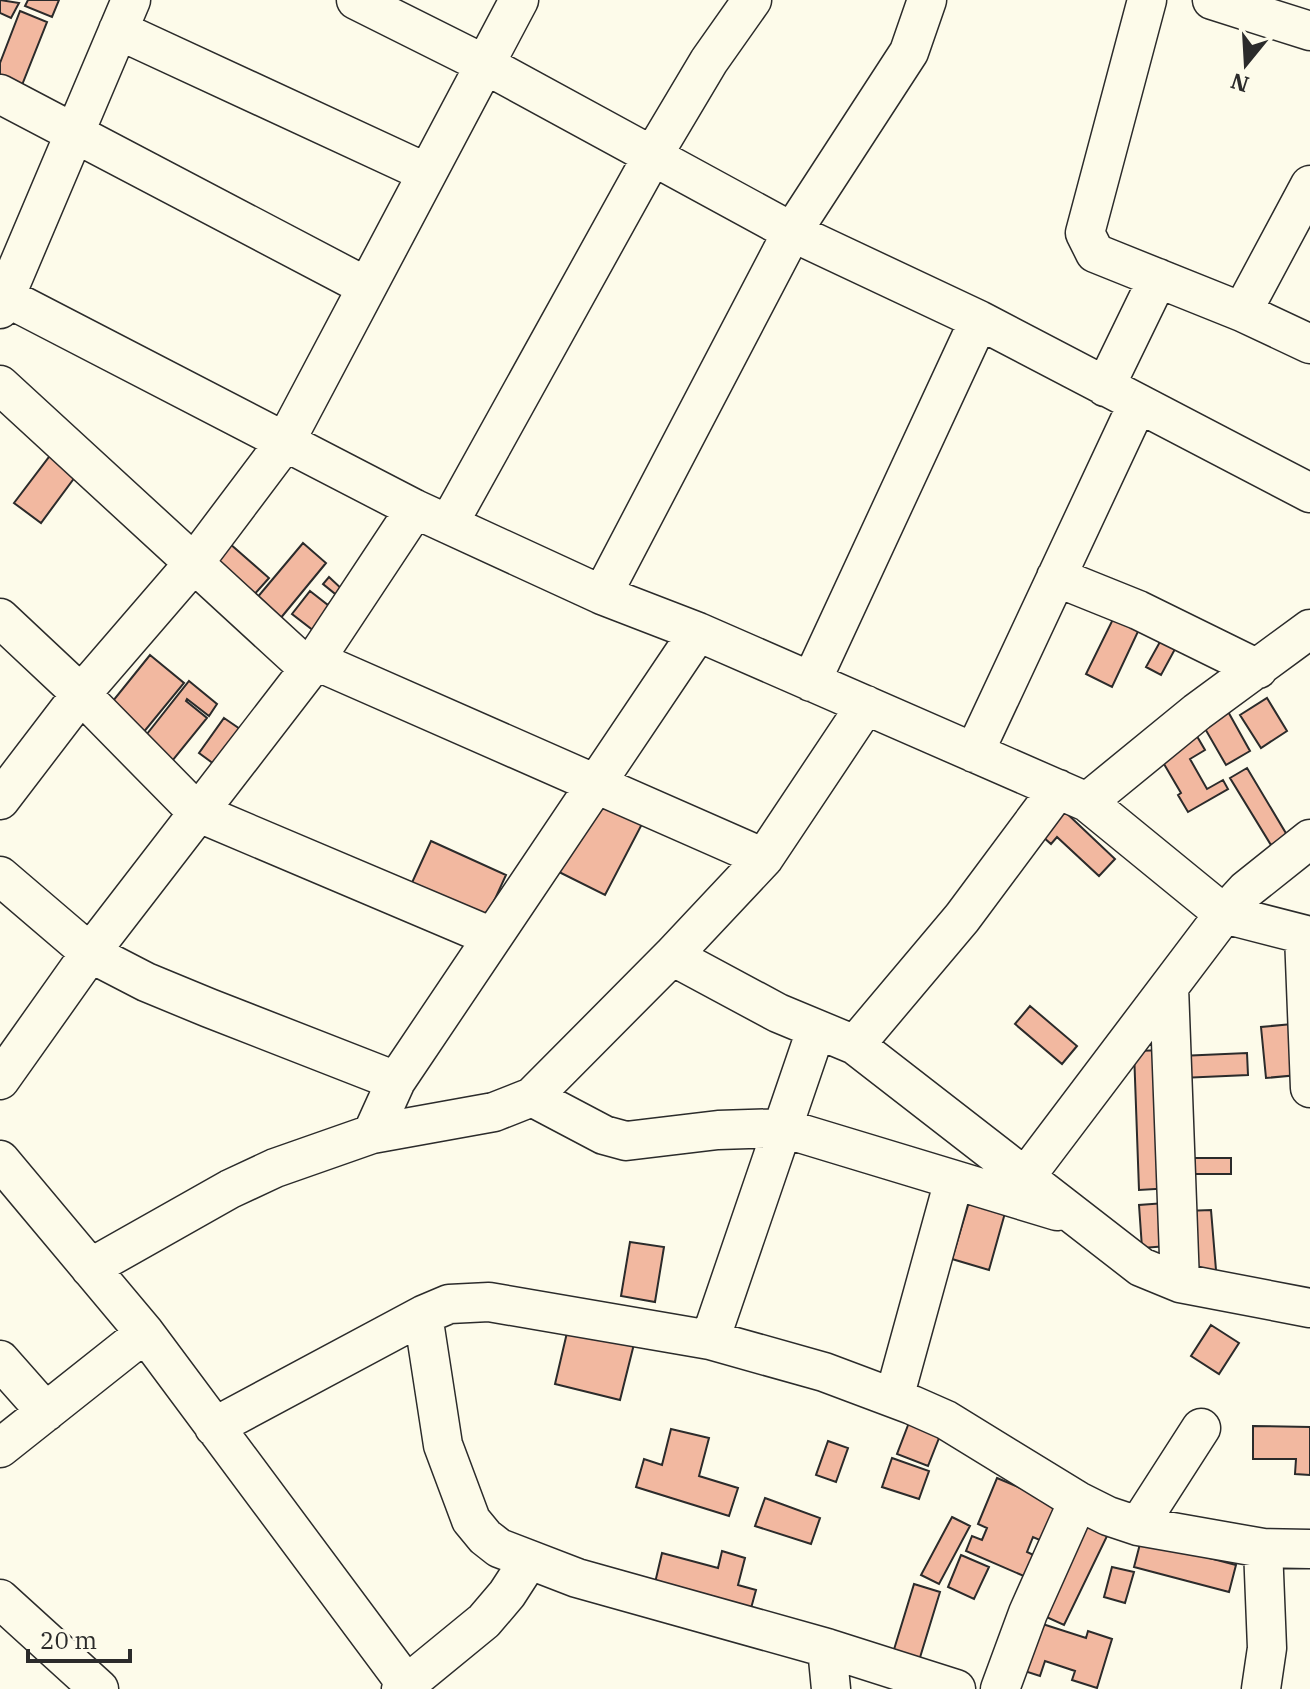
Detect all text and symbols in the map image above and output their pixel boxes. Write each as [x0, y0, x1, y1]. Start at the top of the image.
north arrow [1206, 24, 1286, 104]
text: N [1227, 67, 1252, 100]
scale bar [28, 1613, 130, 1663]
text: 20 m [40, 1624, 97, 1656]

